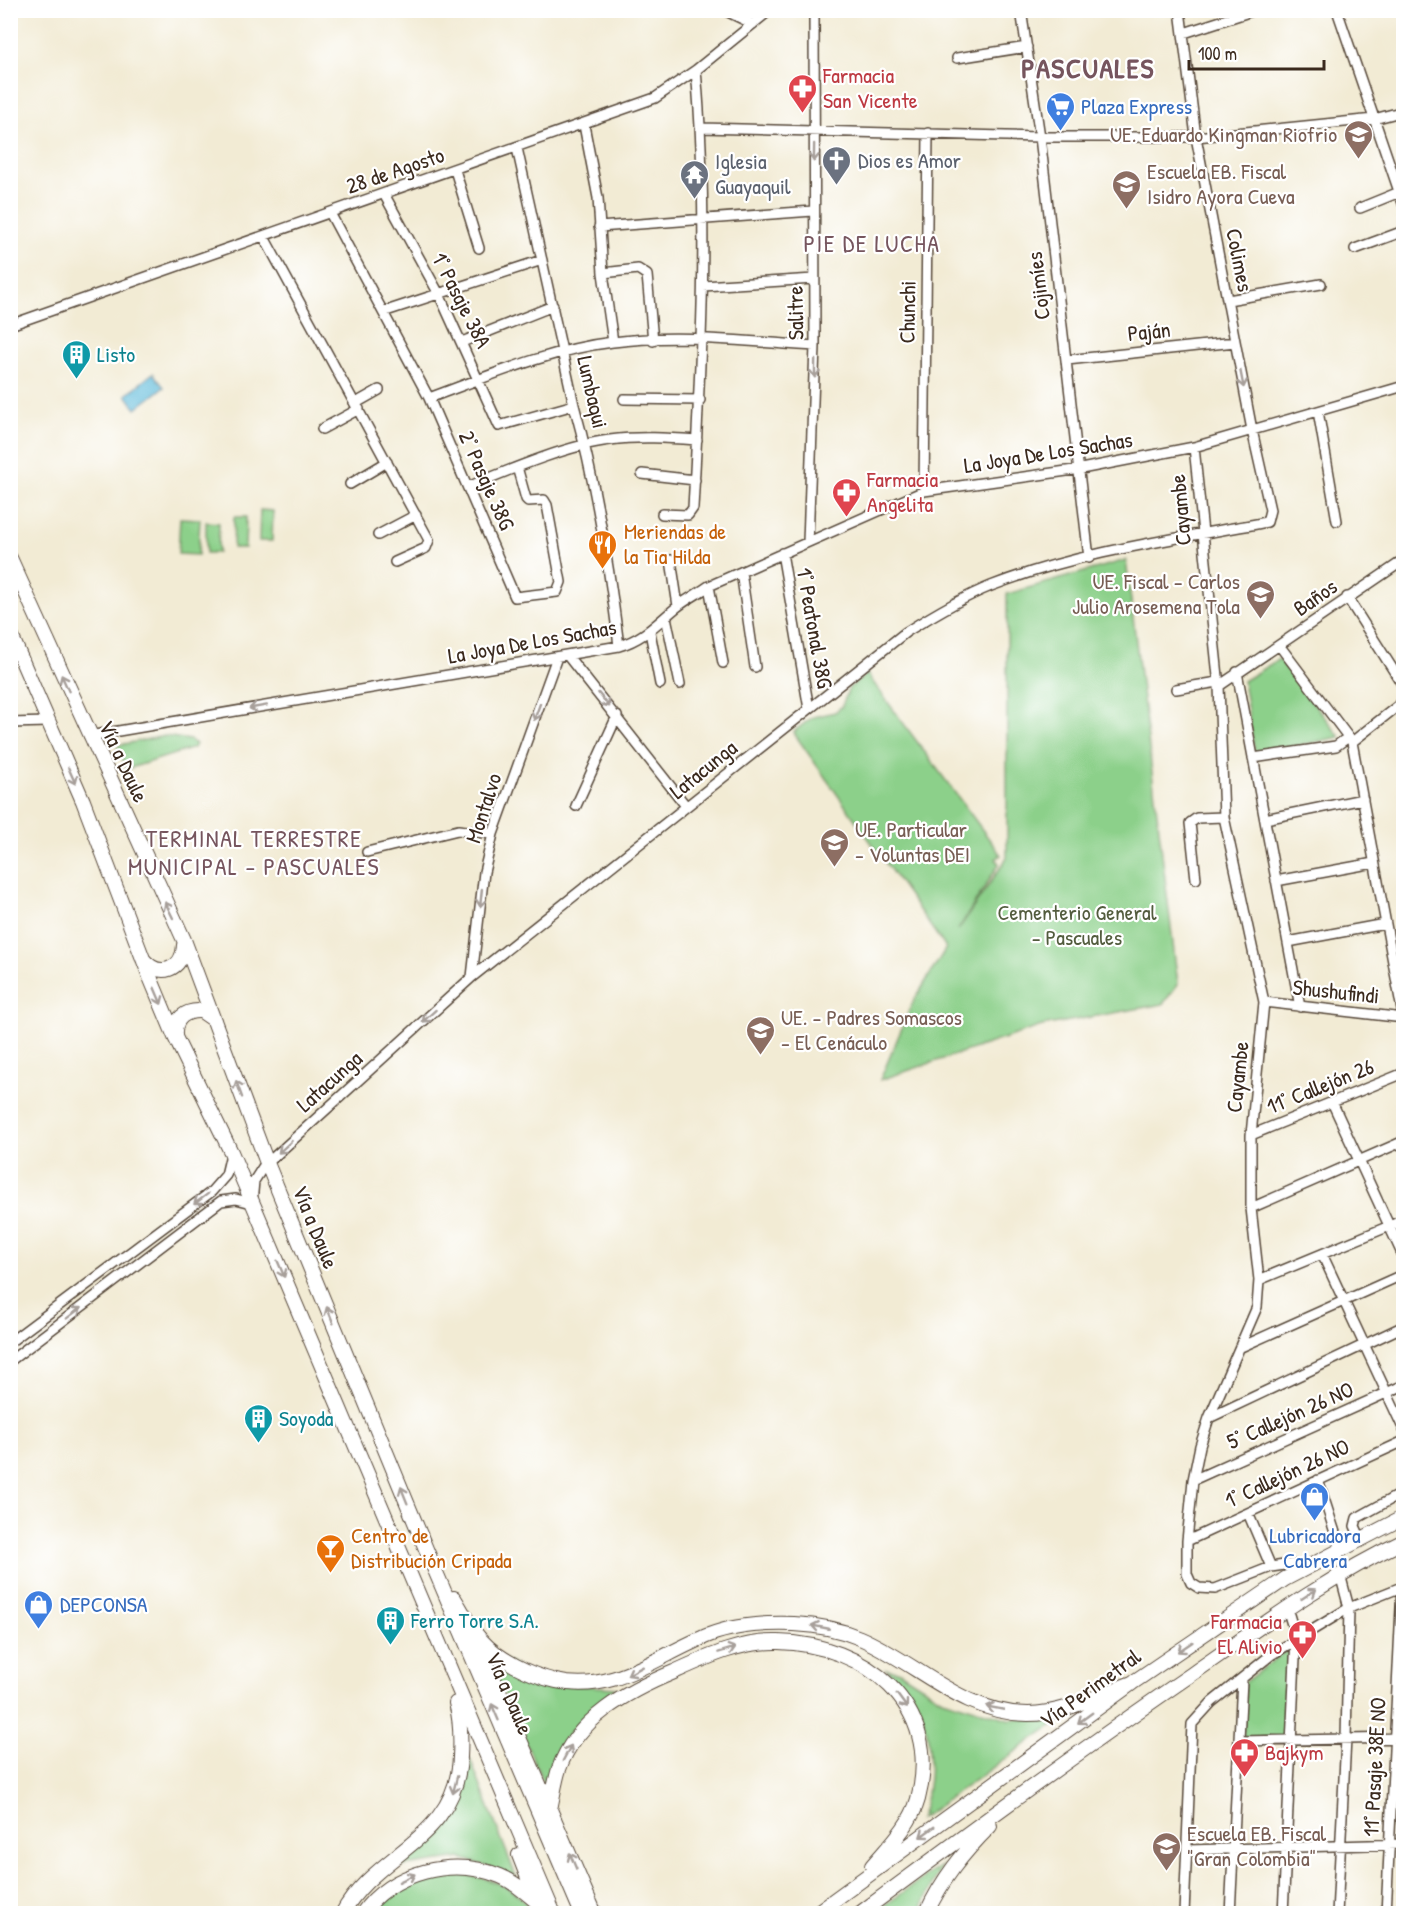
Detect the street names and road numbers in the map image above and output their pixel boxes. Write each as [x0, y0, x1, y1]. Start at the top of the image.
street label: 28 de Agosto [342, 139, 448, 201]
street label: Colimes [1219, 226, 1261, 294]
street label: 1° Pasaje 38A [425, 247, 499, 353]
street label: Cojimíes [1019, 250, 1057, 322]
street label: Chunchi [891, 280, 923, 344]
street label: Salitre [780, 285, 810, 340]
street label: Paján [1126, 314, 1172, 348]
street label: Lumbaqui [570, 353, 616, 431]
street label: La Joya De Los Sachas [962, 424, 1134, 480]
street label: 2° Pasaje 38G [452, 426, 522, 535]
street label: Cayambe [1162, 473, 1198, 547]
street label: 1° Peatonal 38G [790, 565, 840, 691]
street label: Baños [1287, 571, 1343, 623]
street label: La Joya De Los Sachas [446, 611, 618, 671]
street label: Vía a Daule [92, 715, 156, 807]
street label: Latacunga [663, 732, 743, 805]
street label: Montalvo [458, 769, 508, 847]
street label: Shushufindi [1291, 972, 1381, 1010]
street label: Cayambe [1218, 1040, 1256, 1114]
street label: Latacunga [290, 1043, 369, 1118]
street label: 11° Callejón 26 [1262, 1051, 1378, 1121]
street label: Vía a Daule [286, 1181, 346, 1273]
street label: 5° Callejón 26 NO [1222, 1374, 1358, 1456]
street label: 1° Callejón 26 NO [1220, 1431, 1354, 1515]
street label: Vía Perimetral [1033, 1641, 1147, 1735]
street label: Vía a Daule [479, 1647, 541, 1739]
street label: 11° Pasaje 38E NO [1355, 1697, 1393, 1837]

